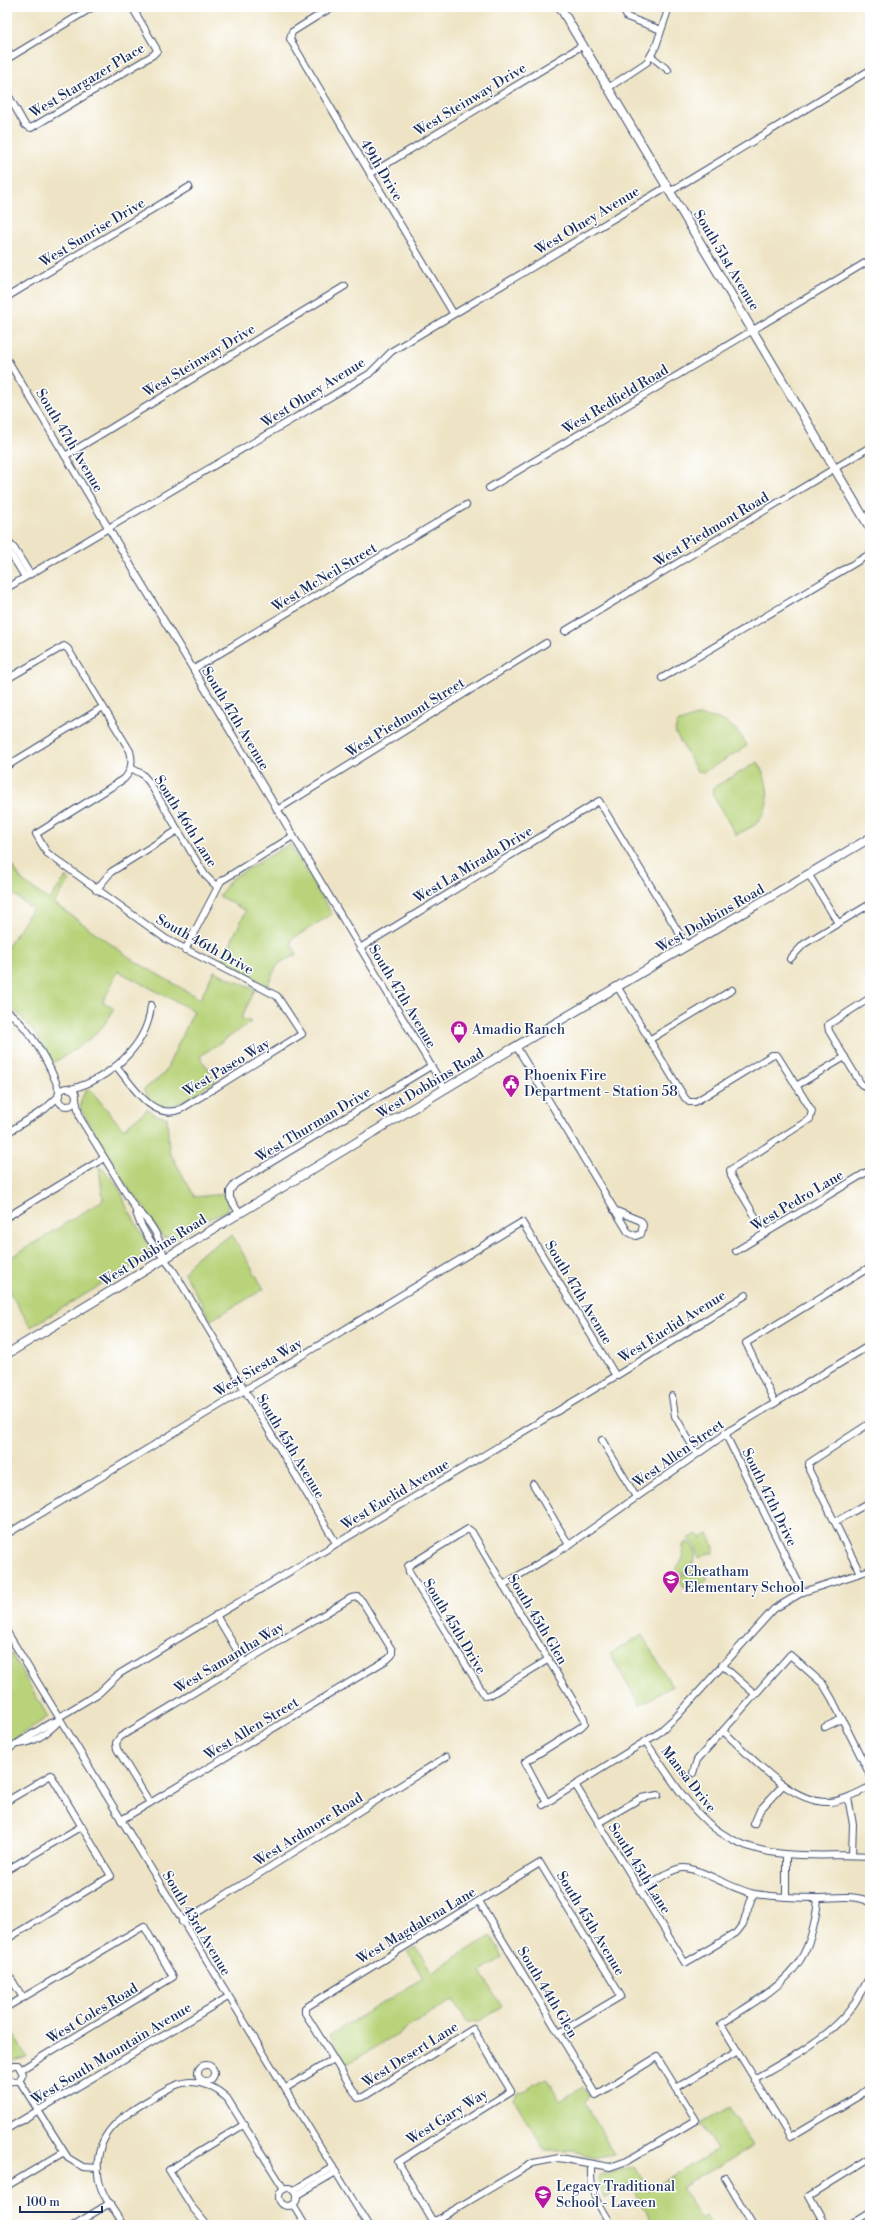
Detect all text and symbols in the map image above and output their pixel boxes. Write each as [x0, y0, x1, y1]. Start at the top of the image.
street label: West Stargazer Place [26, 39, 148, 123]
street label: West Steinway Drive [410, 59, 530, 141]
street label: 49th Drive [356, 136, 407, 205]
street label: West Olney Avenue [531, 182, 643, 260]
street label: West Sunrise Drive [36, 194, 149, 272]
street label: South 51st Avenue [689, 207, 763, 314]
street label: West Steinway Drive [139, 320, 259, 402]
street label: West Olney Avenue [257, 354, 369, 433]
street label: West Redfield Road [558, 361, 672, 439]
street label: South 47th Avenue [31, 385, 107, 496]
street label: West Piedmont Road [650, 488, 772, 572]
street label: West McNeil Street [268, 539, 380, 617]
street label: South 47th Avenue [197, 663, 273, 774]
street label: West Piedmont Street [342, 674, 468, 762]
street label: South 46th Lane [150, 772, 221, 871]
street label: West La Mirada Drive [410, 822, 536, 908]
street label: West Dobbins Road [652, 881, 768, 958]
street label: South 46th Drive [152, 911, 257, 979]
street label: South 47th Avenue [364, 941, 440, 1052]
shop icon: Amadio Ranch [449, 1019, 469, 1044]
place label: Amadio Ranch [471, 1021, 566, 1039]
street label: West Paseo Way [179, 1035, 273, 1101]
street label: West Dobbins Road [373, 1045, 488, 1124]
place label: Phoenix Fire Department - Station 58 [524, 1067, 678, 1101]
public building icon: Phoenix Fire Department - Station 58 [501, 1073, 521, 1098]
street label: West Thurman Drive [252, 1083, 374, 1167]
street label: West Pedro Lane [747, 1166, 847, 1236]
street label: West Dobbins Road [96, 1211, 210, 1291]
street label: South 47th Avenue [540, 1237, 616, 1348]
street label: West Euclid Avenue [615, 1287, 730, 1368]
street label: West Siesta Way [210, 1334, 306, 1402]
street label: South 45th Avenue [252, 1391, 328, 1502]
street label: West Allen Street [629, 1416, 728, 1493]
street label: South 47th Drive [738, 1445, 801, 1549]
street label: West Euclid Avenue [337, 1455, 453, 1535]
place label: Cheatham Elementary School [684, 1563, 804, 1597]
school or university icon: Cheatham Elementary School [661, 1569, 681, 1594]
street label: South 45th Glen [503, 1571, 572, 1669]
street label: South 45th Drive [419, 1575, 490, 1678]
street label: West Samantha Way [171, 1618, 288, 1698]
street label: West Allen Street [200, 1694, 302, 1765]
street label: Mansa Drive [657, 1743, 720, 1817]
street label: West Ardmore Road [250, 1789, 366, 1871]
street label: South 45th Lane [604, 1819, 674, 1918]
street label: South 43rd Avenue [158, 1868, 235, 1979]
street label: South 45th Avenue [552, 1868, 628, 1979]
street label: West Magdalena Lane [353, 1883, 479, 1969]
street label: South 44th Glen [513, 1944, 582, 2042]
street label: West Coles Road [43, 1980, 141, 2049]
street label: West South Mountain Avenue [27, 1999, 195, 2109]
street label: West Desert Lane [358, 2018, 462, 2092]
street label: West Gary Way [403, 2085, 492, 2149]
place label: Legacy Traditional School - Laveen [556, 2178, 675, 2212]
school or university icon: Legacy Traditional School - Laveen [533, 2184, 553, 2209]
scale bar [20, 2188, 102, 2214]
text: 100 m [26, 2195, 60, 2210]

